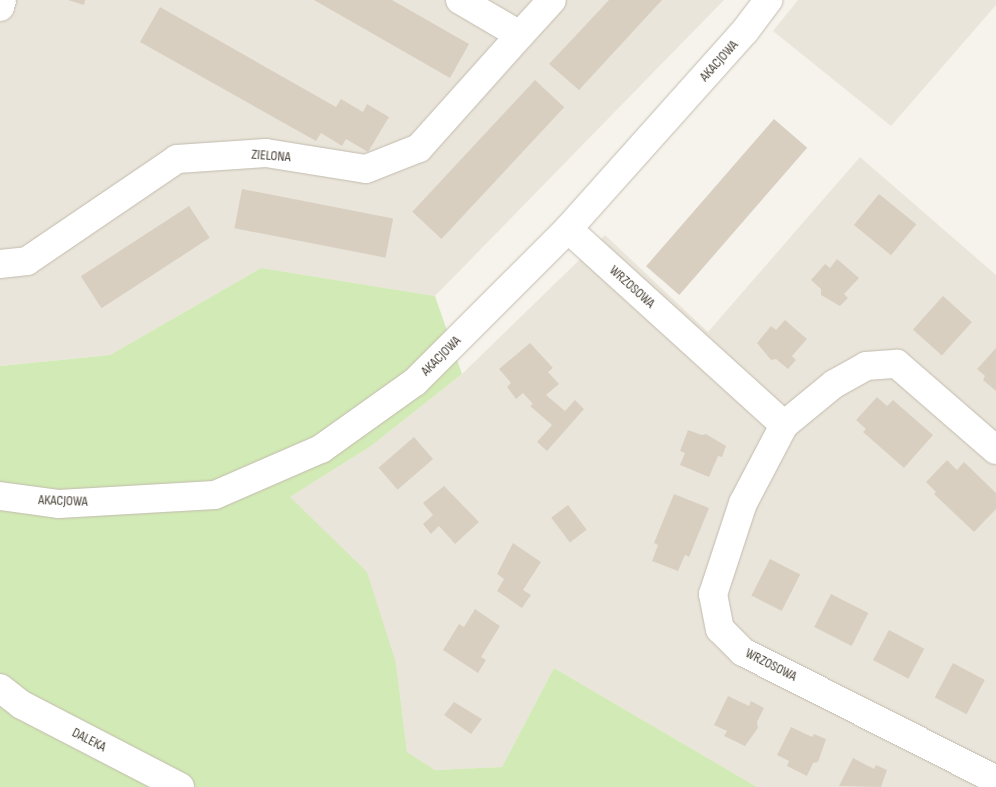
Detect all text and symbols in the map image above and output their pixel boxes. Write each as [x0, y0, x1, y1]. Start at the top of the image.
street label: AKACJOWA [696, 37, 742, 85]
street label: ZIELONA [251, 146, 291, 166]
street label: WRZOSOWA [606, 262, 658, 312]
street label: AKACJOWA [418, 333, 464, 379]
street label: AKACJOWA [38, 492, 88, 510]
street label: WRZOSOWA [742, 645, 800, 685]
street label: DALEKA [69, 724, 109, 756]

